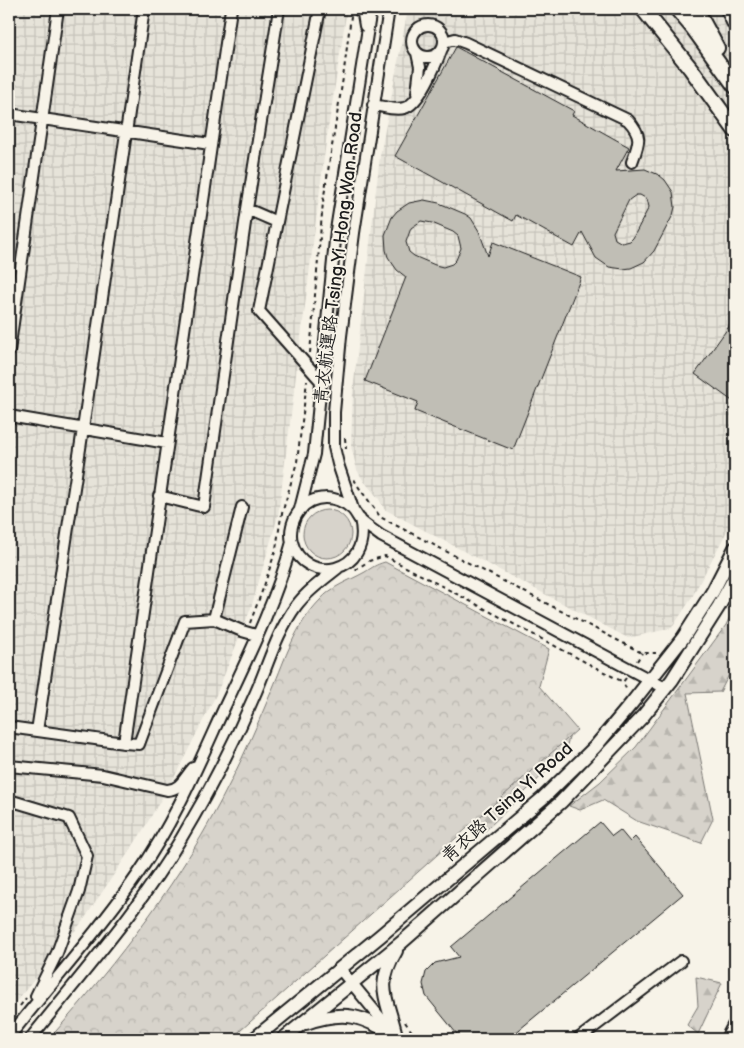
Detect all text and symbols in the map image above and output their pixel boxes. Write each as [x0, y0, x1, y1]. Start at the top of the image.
street label: 青衣航運路 Tsing Yi Hong Wan Road [310, 111, 367, 405]
street label: 青衣路 Tsing Yi Road [437, 738, 577, 867]

